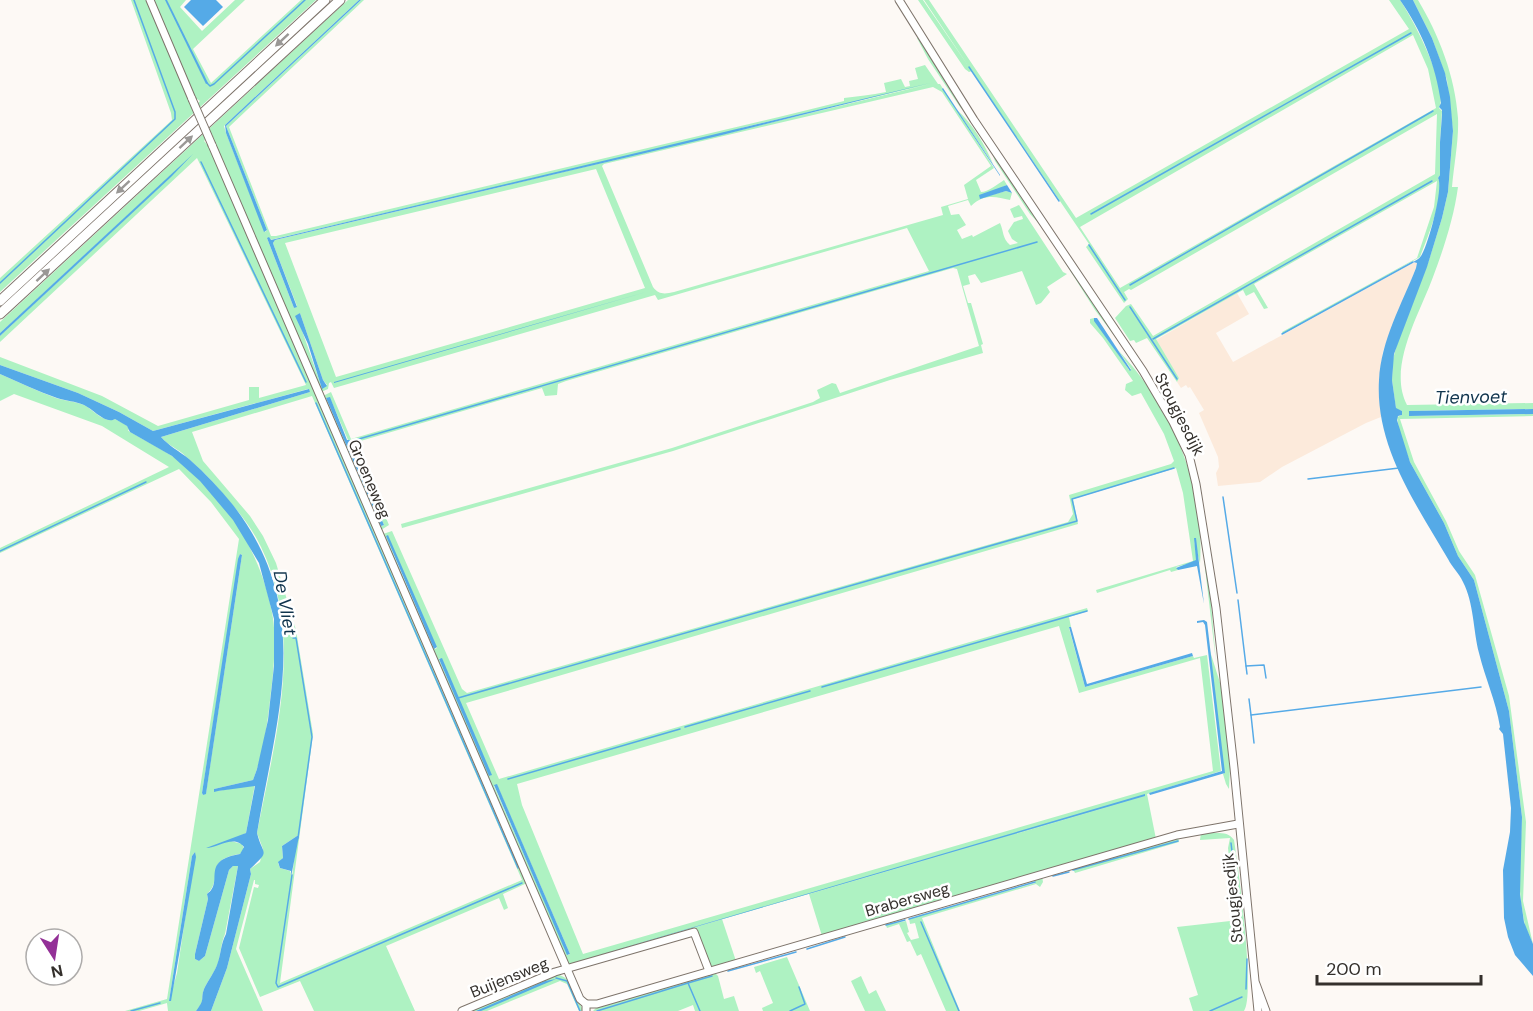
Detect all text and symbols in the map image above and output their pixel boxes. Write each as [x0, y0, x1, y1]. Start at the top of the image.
one-way arrow [274, 33, 289, 47]
one-way arrow [178, 136, 193, 149]
one-way arrow [116, 180, 131, 194]
one-way arrow [35, 269, 50, 282]
street label: Stougjesdijk [1150, 369, 1209, 459]
water label: Tienvoet [1435, 384, 1508, 410]
street label: Groeneweg [343, 436, 396, 522]
water label: De Vliet [268, 569, 303, 638]
street label: Stougjesdijk [1217, 852, 1248, 944]
street label: Brabersweg [862, 877, 952, 922]
north arrow [24, 927, 84, 987]
scale bar [1317, 948, 1480, 986]
street label: Buijensweg [467, 952, 551, 1003]
text: 200 m [1326, 957, 1382, 981]
text: N [49, 960, 65, 983]

